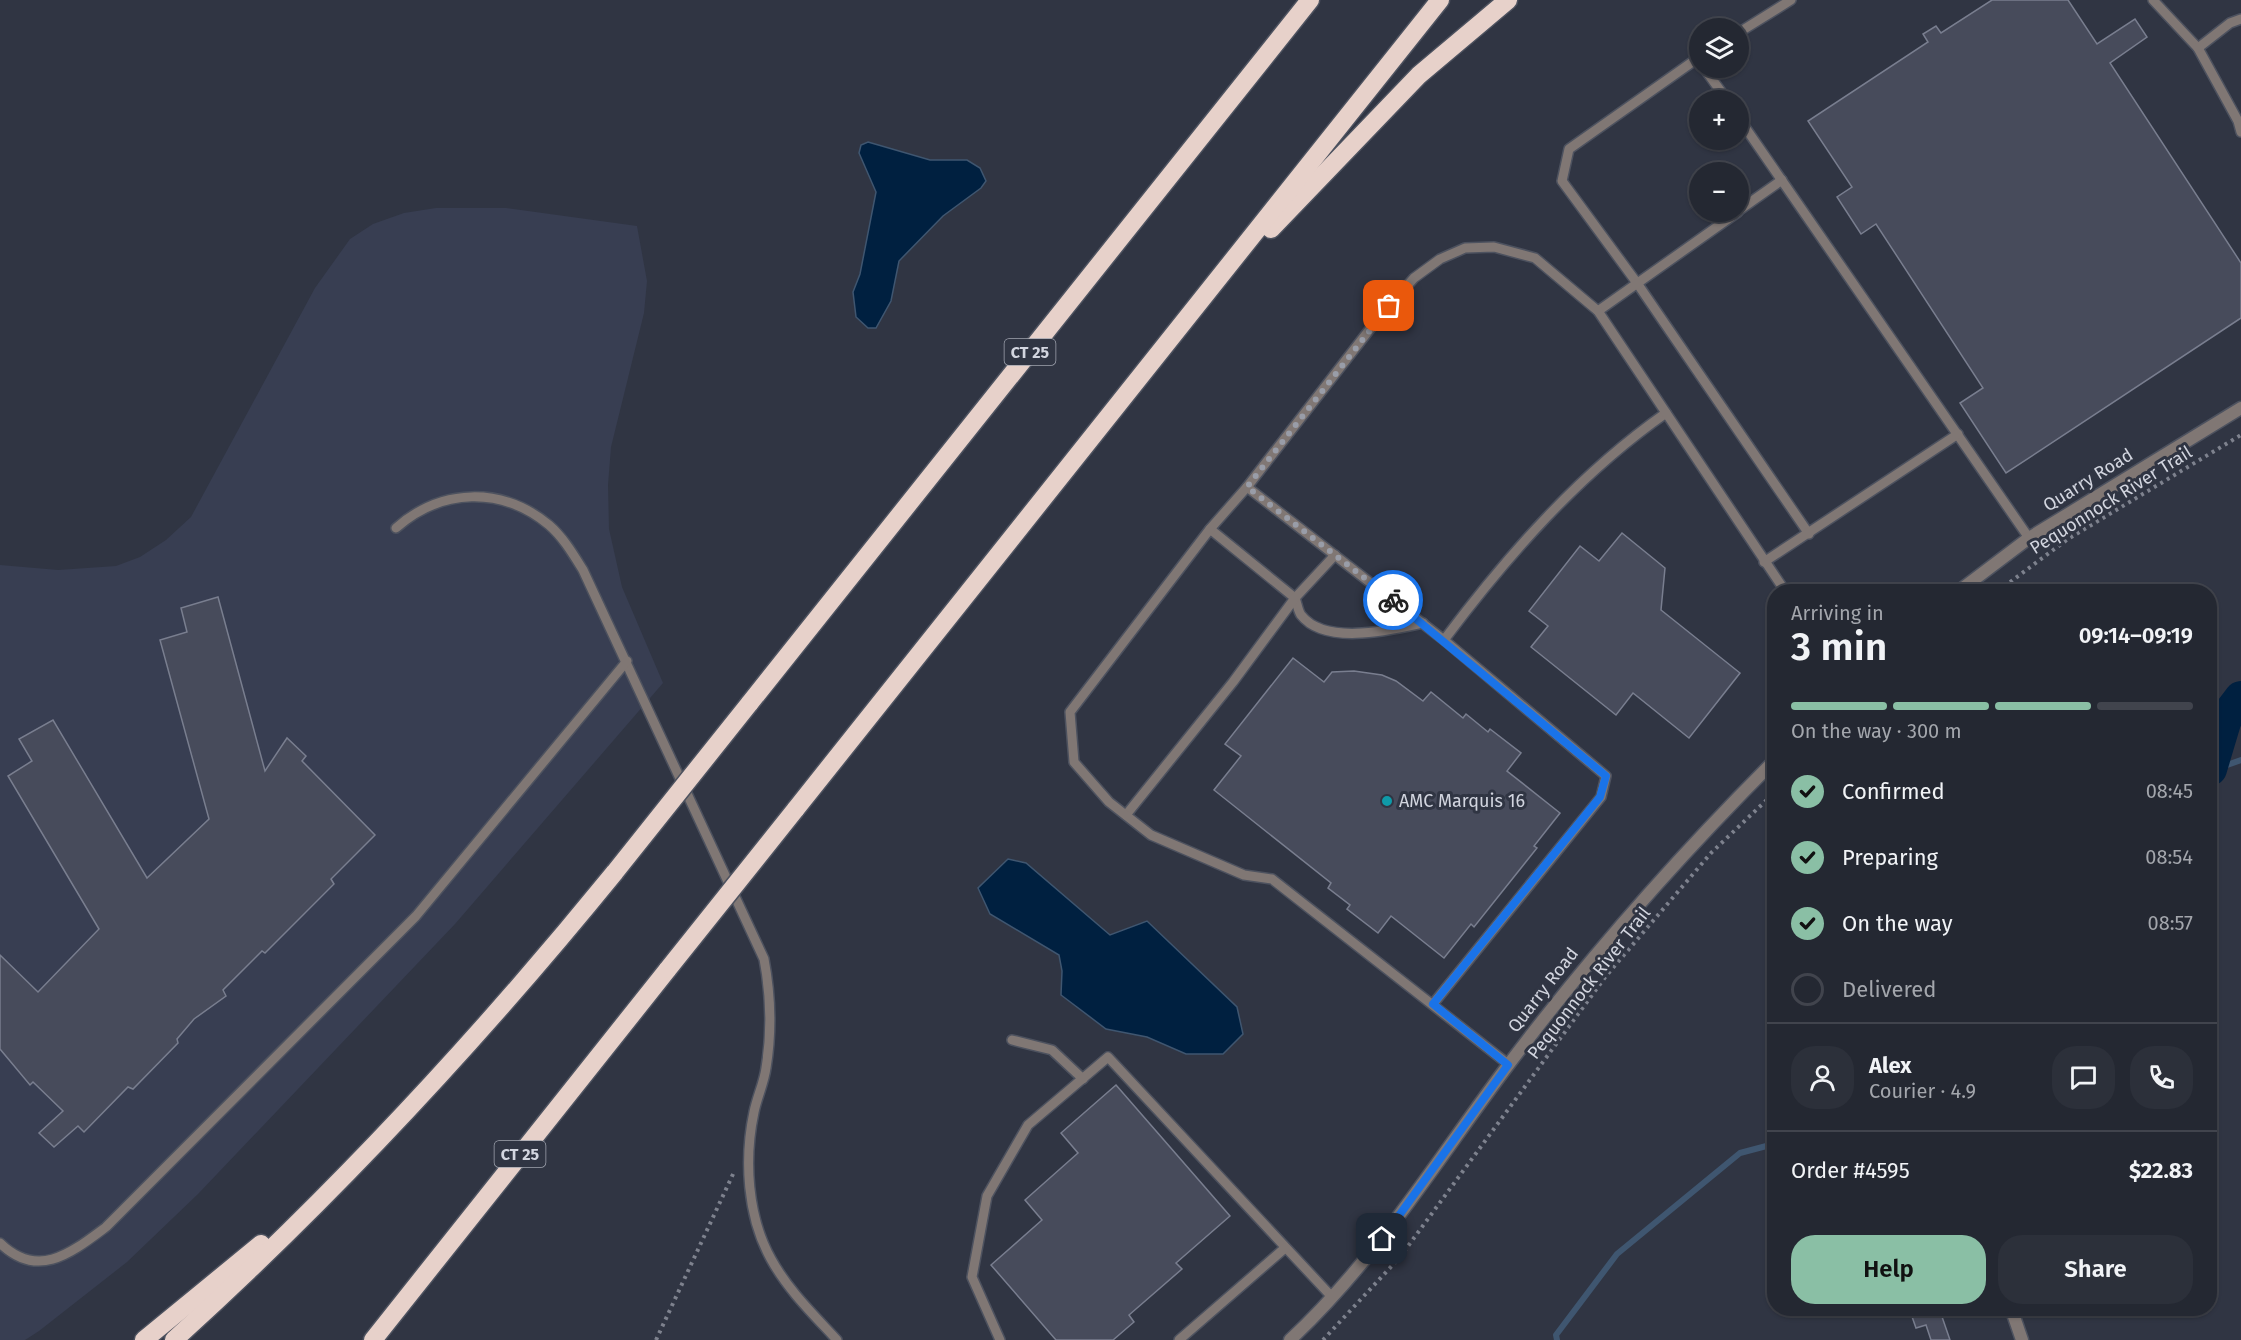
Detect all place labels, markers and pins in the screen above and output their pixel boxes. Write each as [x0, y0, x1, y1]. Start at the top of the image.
pin [1363, 280, 1414, 331]
place label: AMC Marquis 16 [1399, 790, 1525, 812]
marker: AMC Marquis 16 [1380, 794, 1394, 808]
pin [1356, 1213, 1407, 1264]

